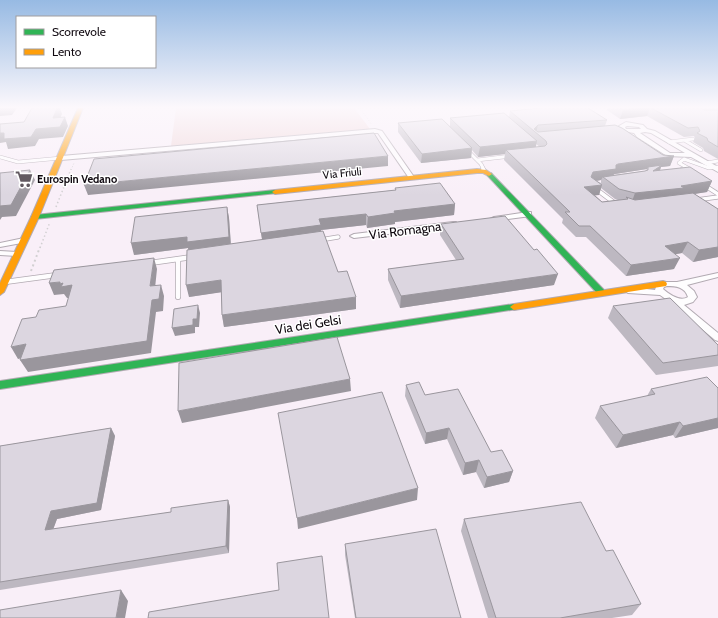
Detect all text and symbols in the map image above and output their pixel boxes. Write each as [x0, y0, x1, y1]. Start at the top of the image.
legend [16, 16, 156, 68]
text: Scorrevole [52, 24, 106, 39]
text: Lento [52, 44, 82, 59]
street label: Via Friuli [322, 164, 362, 182]
supermarket icon: Eurospin Vedano [14, 169, 34, 189]
place label: Eurospin Vedano [37, 172, 117, 186]
street label: Via Romagna [368, 218, 443, 242]
street label: Via dei Gelsi [274, 311, 342, 337]

